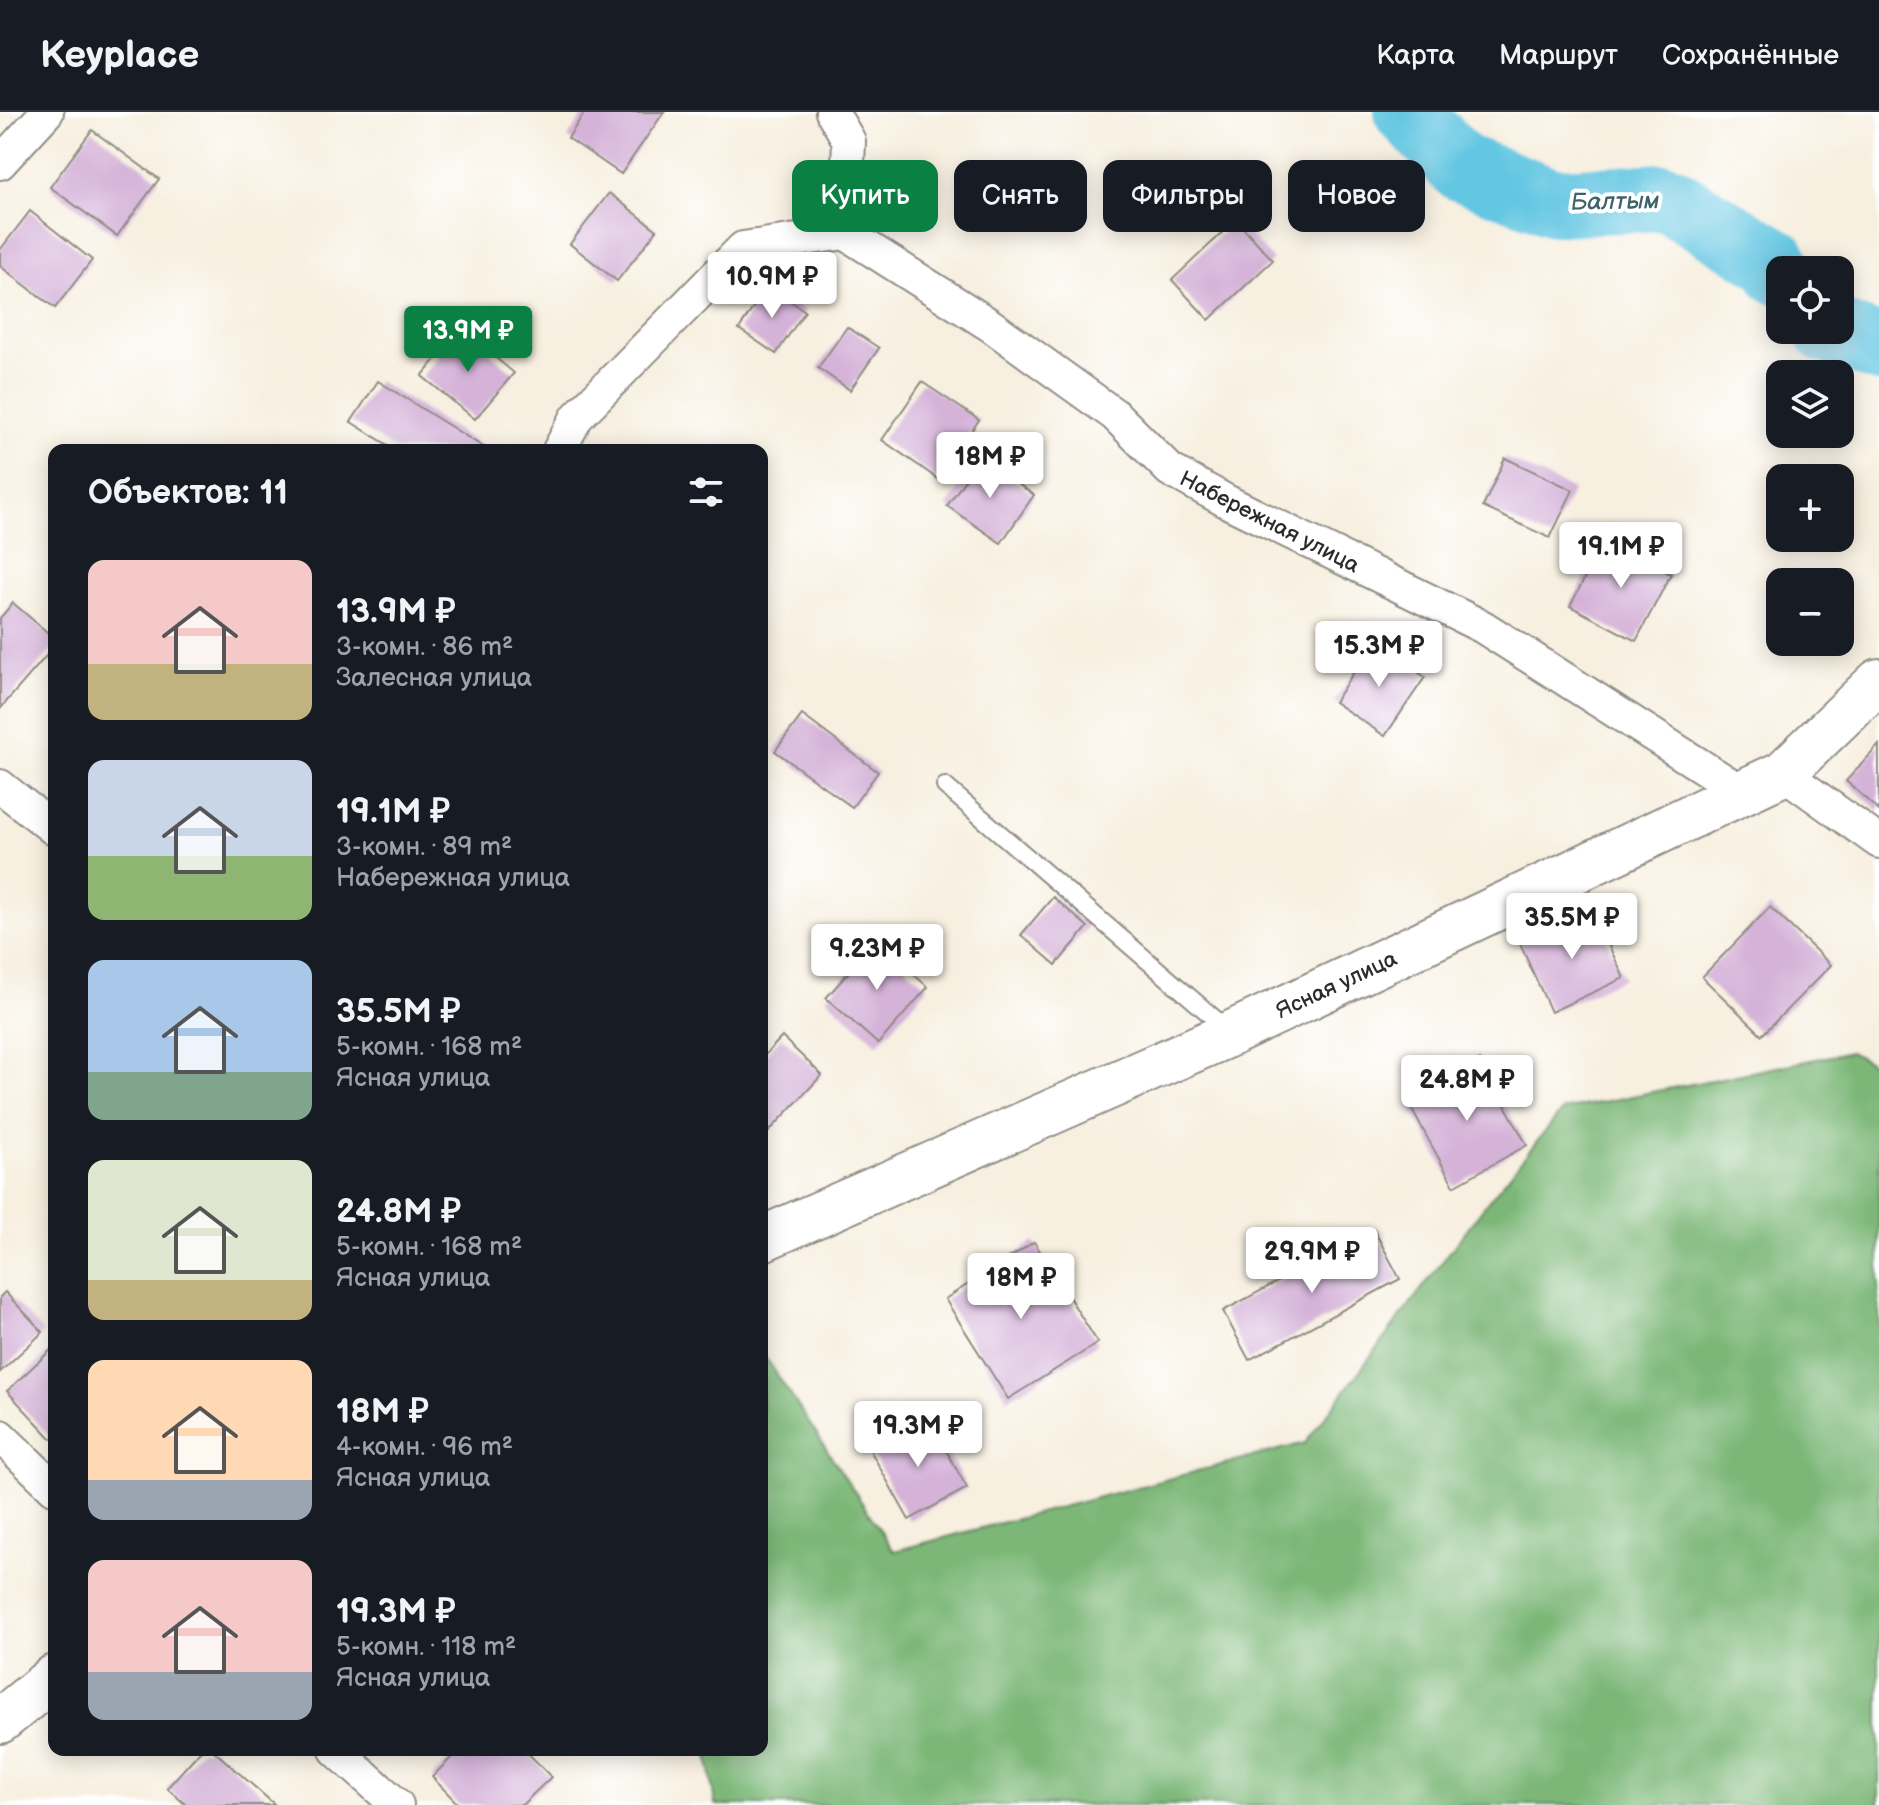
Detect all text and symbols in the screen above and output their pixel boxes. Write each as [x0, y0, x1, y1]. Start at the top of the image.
text: Keyplace [40, 33, 199, 78]
text: Карта [1376, 39, 1455, 72]
text: Маршрут [1499, 39, 1618, 72]
text: Сохранённые [1662, 39, 1839, 72]
chip: Купить [792, 160, 938, 232]
chip: Снять [954, 160, 1087, 232]
chip: Фильтры [1103, 160, 1272, 232]
chip: Новое [1288, 160, 1425, 232]
water label: Балтым [1570, 186, 1660, 217]
pin: 10.9M ₽ [698, 252, 846, 320]
map controls [1766, 256, 1854, 656]
button: locate [1766, 256, 1854, 344]
text: 10.9M ₽ [726, 262, 818, 293]
pin: 13.9M ₽ [394, 306, 542, 374]
text: 13.9M ₽ [422, 316, 514, 347]
button: layers [1766, 360, 1854, 448]
pin: 18M ₽ [934, 432, 1046, 500]
text: 18M ₽ [954, 442, 1026, 473]
button: + [1766, 464, 1854, 552]
street label: Набережная улица [1175, 465, 1364, 579]
icon: filters [684, 470, 728, 514]
text: Объектов: 11 [88, 472, 288, 513]
pin: 19.1M ₽ [1547, 522, 1695, 590]
text: 19.1M ₽ [1577, 532, 1665, 563]
button: − [1766, 568, 1854, 656]
text: 13.9M ₽ [336, 591, 456, 632]
icon: home [152, 592, 248, 688]
pin: 15.3M ₽ [1305, 621, 1453, 689]
text: 15.3M ₽ [1333, 631, 1425, 662]
text: 3-комн. · 86 m² [336, 632, 513, 663]
text: Залесная улица [336, 663, 532, 694]
text: 19.1M ₽ [336, 791, 450, 832]
icon: home [152, 792, 248, 888]
text: 3-комн. · 89 m² [336, 832, 512, 863]
text: Набережная улица [336, 863, 570, 894]
pin: 35.5M ₽ [1498, 893, 1646, 961]
text: 35.5M ₽ [1524, 903, 1620, 934]
pin: 9.23M ₽ [803, 924, 951, 992]
text: 9.23M ₽ [829, 934, 925, 965]
street label: Ясная улица [1272, 946, 1402, 1025]
text: 35.5M ₽ [336, 991, 461, 1032]
icon: home [152, 992, 248, 1088]
text: 5-комн. · 168 m² [336, 1032, 522, 1063]
pin: 24.8M ₽ [1393, 1055, 1541, 1123]
text: Ясная улица [336, 1063, 490, 1094]
text: 24.8M ₽ [1419, 1065, 1515, 1096]
text: 24.8M ₽ [336, 1191, 461, 1232]
icon: home [152, 1192, 248, 1288]
pin: 29.9M ₽ [1238, 1227, 1386, 1295]
text: 5-комн. · 168 m² [336, 1232, 522, 1263]
text: 29.9M ₽ [1264, 1237, 1360, 1268]
pin: 18M ₽ [965, 1253, 1077, 1321]
text: Ясная улица [336, 1263, 490, 1294]
text: 18M ₽ [985, 1263, 1057, 1294]
text: 18M ₽ [336, 1391, 429, 1432]
icon: home [152, 1392, 248, 1488]
pin: 19.3M ₽ [844, 1401, 992, 1469]
text: 19.3M ₽ [872, 1411, 964, 1442]
text: 4-комн. · 96 m² [336, 1432, 513, 1463]
text: Ясная улица [336, 1463, 490, 1494]
text: 19.3M ₽ [336, 1591, 456, 1632]
icon: home [152, 1592, 248, 1688]
text: 5-комн. · 118 m² [336, 1632, 516, 1663]
text: Ясная улица [336, 1663, 490, 1694]

